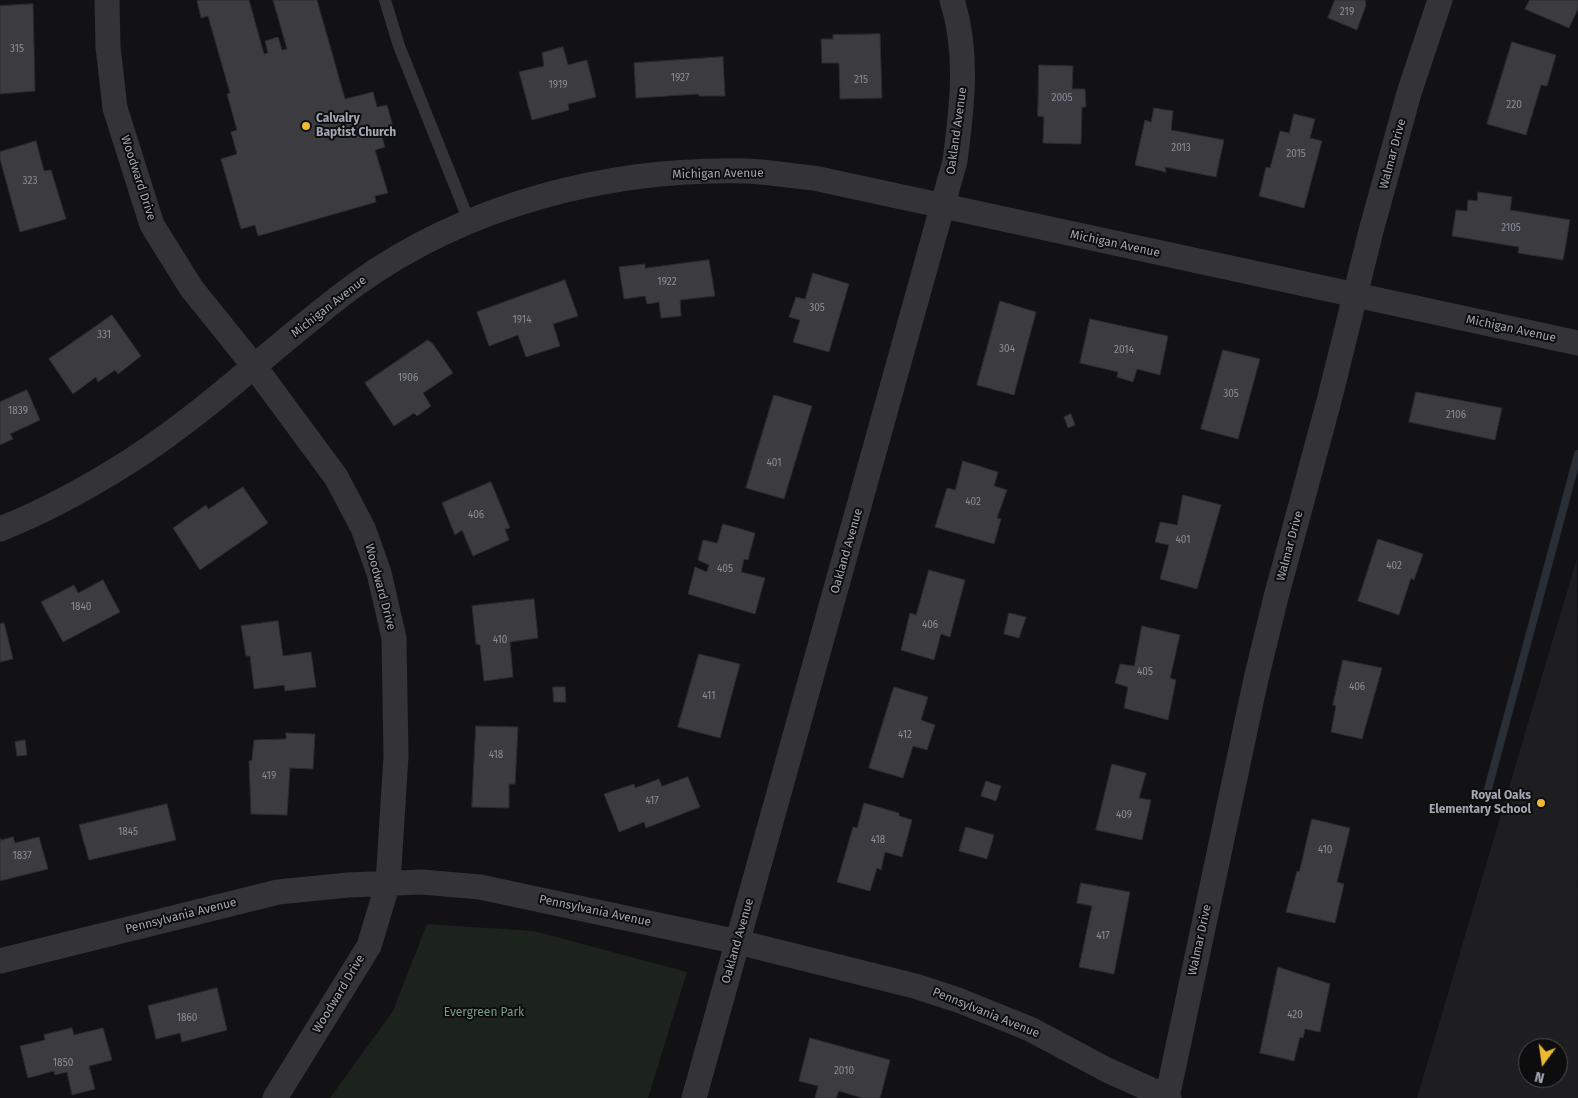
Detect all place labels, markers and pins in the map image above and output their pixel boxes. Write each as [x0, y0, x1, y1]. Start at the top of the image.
place label: Calvalry Baptist Church [316, 112, 396, 140]
marker: Calvalry Baptist Church [300, 120, 312, 132]
place label: Royal Oaks Elementary School [1429, 789, 1531, 817]
marker: Royal Oaks Elementary School [1535, 797, 1547, 809]

